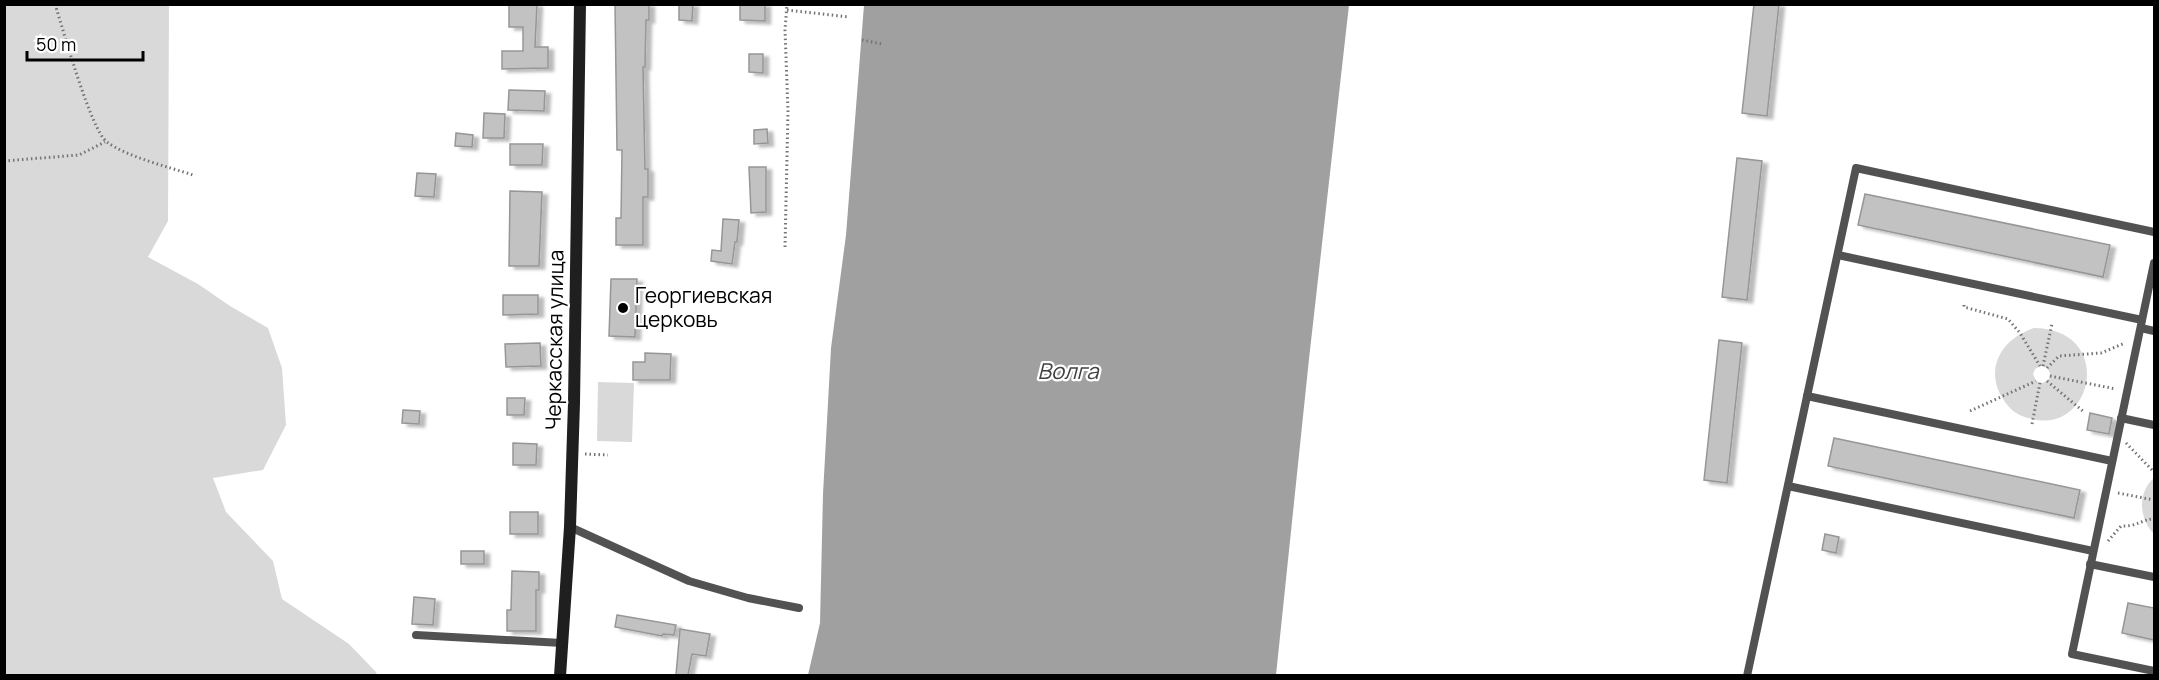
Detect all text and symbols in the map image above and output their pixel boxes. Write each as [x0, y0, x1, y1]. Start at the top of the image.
scale bar [27, 24, 142, 62]
text: 50 m [36, 32, 76, 56]
street label: Черкасская улица [538, 249, 570, 430]
place label: Георгиевская церковь [635, 281, 772, 333]
marker: Георгиевская церковь [616, 301, 630, 315]
water label: Волга [1037, 356, 1100, 386]

